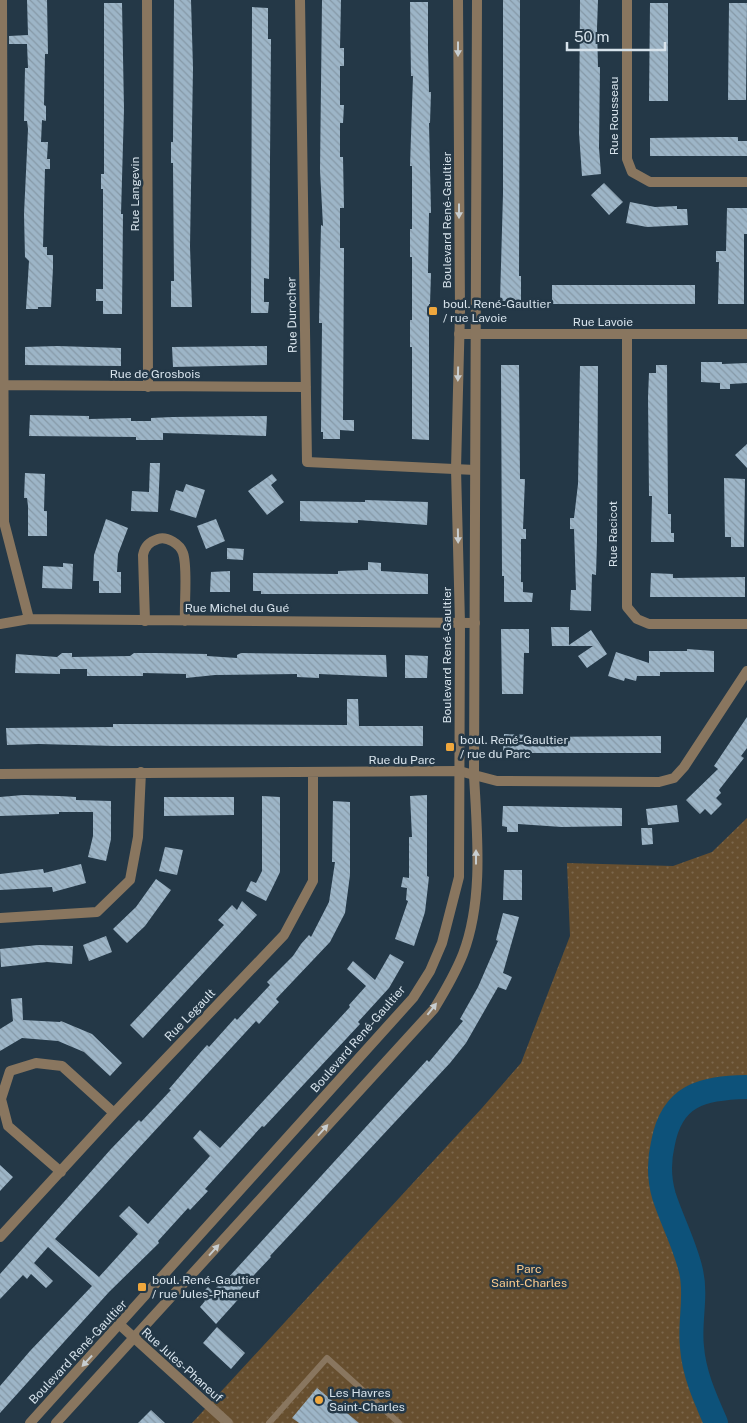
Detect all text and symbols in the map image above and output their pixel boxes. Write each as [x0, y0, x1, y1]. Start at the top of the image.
scale bar [567, 20, 664, 52]
text: 50 m [574, 28, 609, 45]
one-way arrow [454, 41, 462, 57]
street label: Rue Rousseau [607, 77, 621, 155]
street label: Boulevard René-Gaultier [440, 151, 454, 289]
street label: Rue Langevin [128, 156, 142, 231]
one-way arrow [455, 203, 463, 219]
street label: Rue Durocher [284, 276, 300, 353]
place label: boul. René-Gaultier / rue Lavoie [443, 297, 551, 325]
marker: boul. René-Gaultier / rue Lavoie [427, 305, 439, 317]
street label: Rue Lavoie [573, 315, 633, 329]
one-way arrow [454, 366, 462, 382]
street label: Rue de Grosbois [110, 367, 200, 381]
street label: Rue Racicot [606, 501, 620, 567]
one-way arrow [454, 528, 462, 544]
street label: Boulevard René-Gaultier [440, 586, 454, 724]
street label: Rue Michel du Gué [185, 601, 289, 615]
place label: boul. René-Gaultier / rue du Parc [460, 733, 568, 761]
marker: boul. René-Gaultier / rue du Parc [444, 741, 456, 753]
street label: Rue du Parc [369, 753, 435, 767]
one-way arrow [472, 848, 480, 864]
street label: Boulevard René-Gaultier [308, 982, 408, 1095]
street label: Rue Legault [162, 986, 218, 1044]
one-way arrow [427, 1003, 437, 1016]
one-way arrow [317, 1125, 329, 1137]
one-way arrow [208, 1245, 220, 1257]
park label: Parc Saint-Charles [491, 1262, 567, 1290]
place label: boul. René-Gaultier / rue Jules-Phaneuf [152, 1273, 260, 1301]
marker: boul. René-Gaultier / rue Jules-Phaneuf [136, 1281, 148, 1293]
street label: Boulevard René-Gaultier [26, 1297, 130, 1407]
street label: Rue Jules-Phaneuf [139, 1325, 226, 1405]
one-way arrow [81, 1355, 93, 1367]
place label: Les Havres Saint-Charles [329, 1386, 405, 1414]
marker: Les Havres Saint-Charles [313, 1394, 325, 1406]

